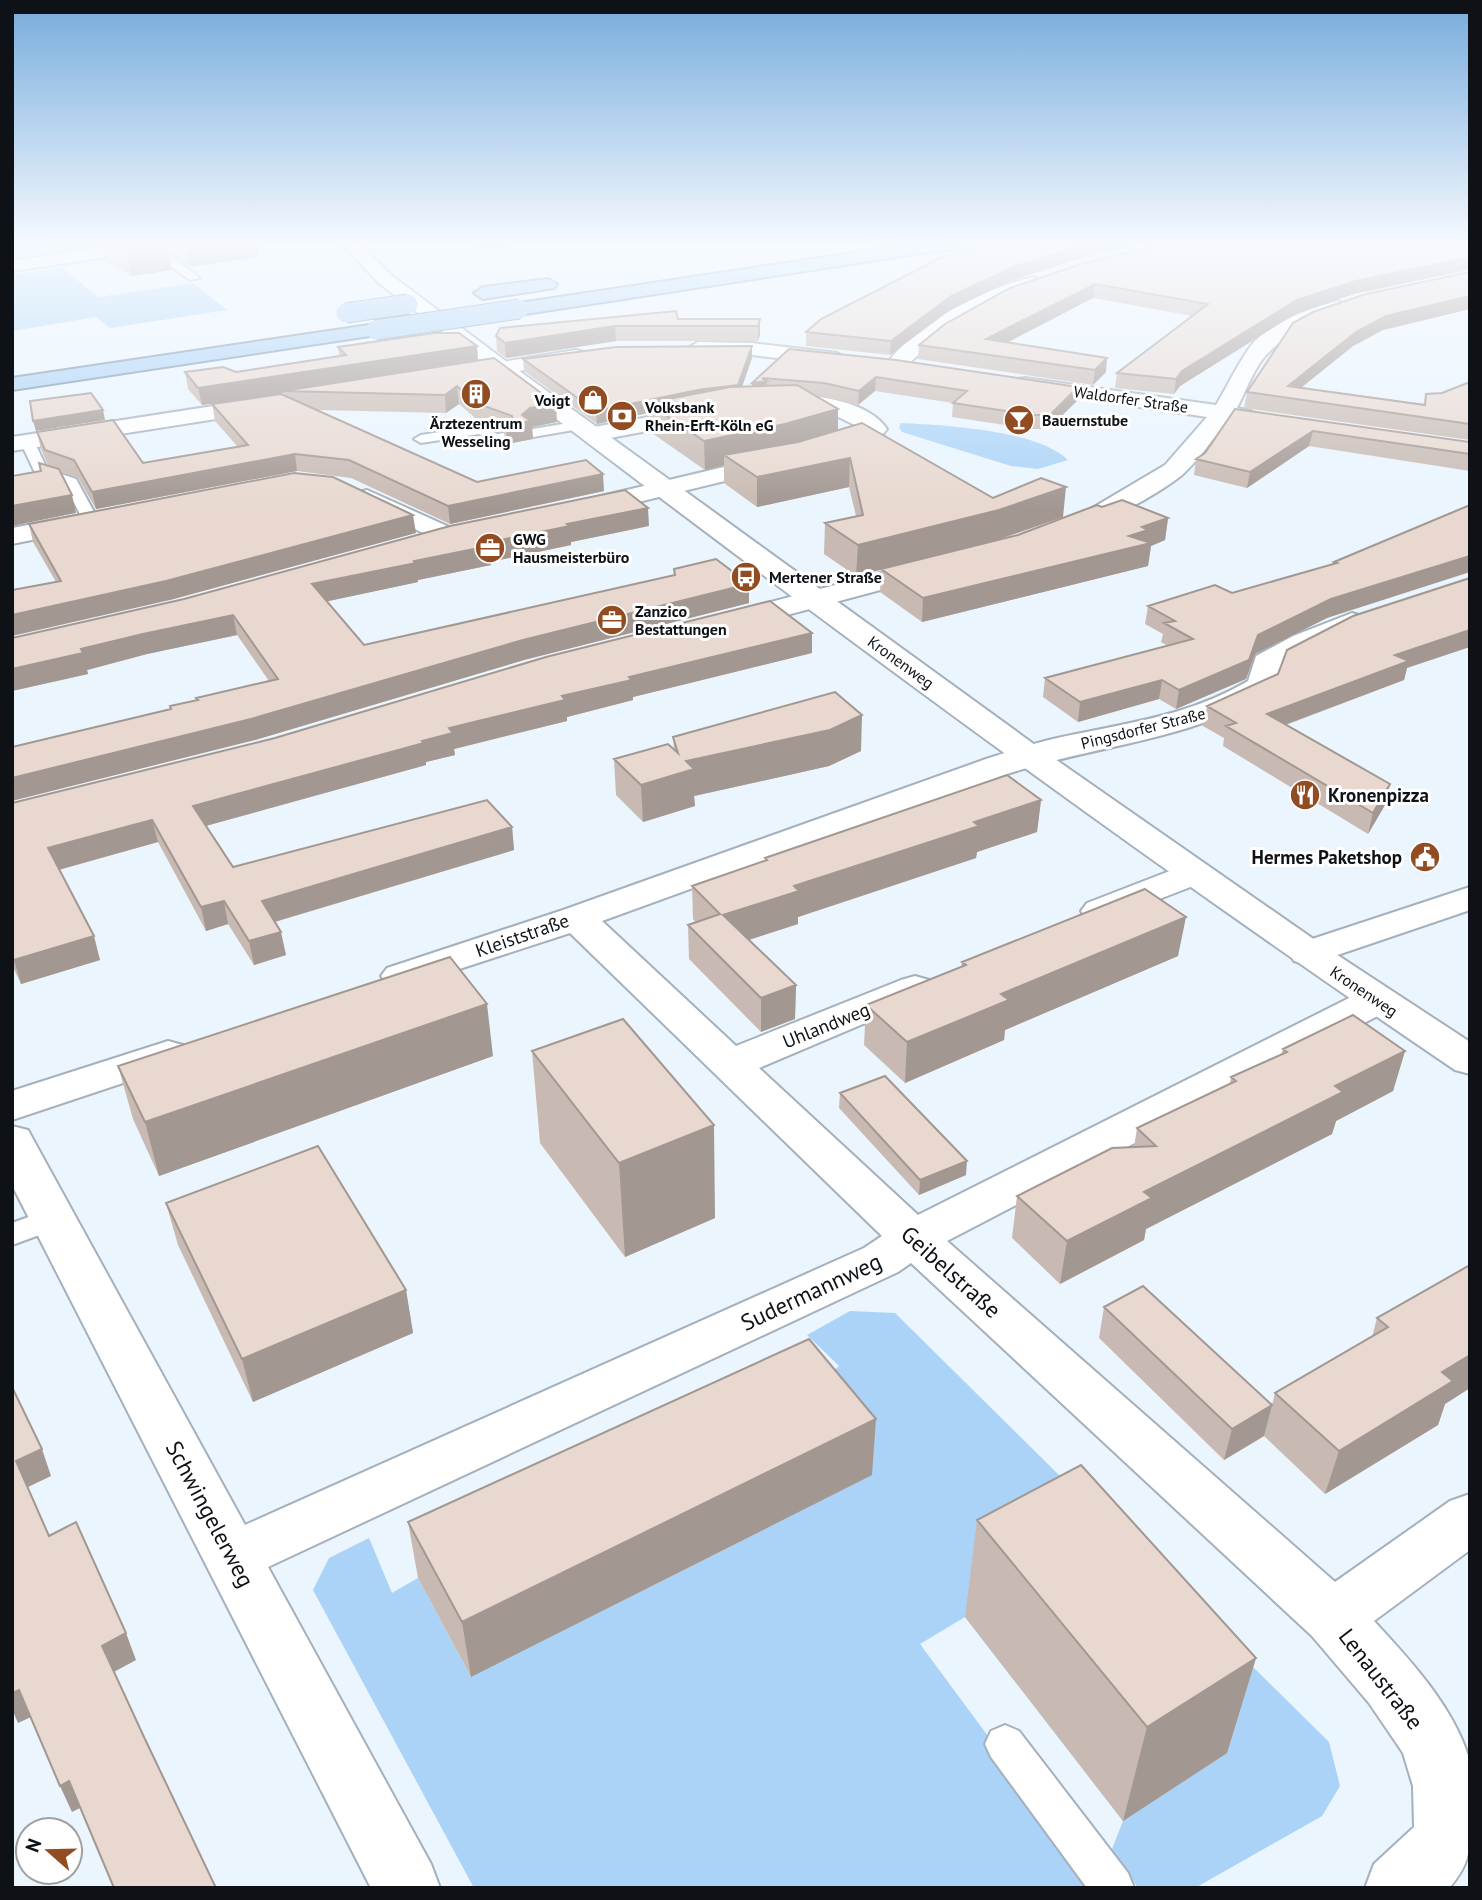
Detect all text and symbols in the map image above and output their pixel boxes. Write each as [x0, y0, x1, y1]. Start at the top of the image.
building icon: Ärztezentrum Wesseling [459, 377, 493, 411]
street label: Waldorfer Straße [1072, 381, 1190, 417]
shop icon: Voigt [576, 383, 610, 417]
place label: Voigt [533, 390, 570, 410]
place label: Volksbank Rhein-Erft-Köln eG [644, 397, 774, 435]
bank icon: Volksbank Rhein-Erft-Köln eG [605, 399, 639, 433]
bar icon: Bauernstube [1002, 403, 1036, 437]
place label: Bauernstube [1042, 410, 1128, 430]
place label: Ärztezentrum Wesseling [430, 413, 522, 451]
place label: GWG Hausmeisterbüro [513, 529, 630, 567]
office icon: GWG Hausmeisterbüro [473, 531, 507, 565]
bus stop icon: Mertener Straße [729, 560, 763, 594]
place label: Mertener Straße [769, 567, 882, 587]
place label: Zanzico Bestattungen [635, 601, 727, 639]
office icon: Zanzico Bestattungen [595, 603, 629, 637]
street label: Kronenweg [864, 631, 938, 693]
street label: Pingsdorfer Straße [1079, 703, 1207, 753]
restaurant icon: Kronenpizza [1288, 778, 1322, 812]
place label: Kronenpizza [1328, 783, 1429, 807]
public building icon: Hermes Paketshop [1408, 840, 1442, 874]
place label: Hermes Paketshop [1252, 845, 1402, 869]
street label: Kleiststraße [472, 908, 572, 962]
street label: Kronenweg [1326, 961, 1402, 1021]
street label: Uhlandweg [779, 997, 873, 1053]
street label: Geibelstraße [895, 1219, 1007, 1324]
street label: Sudermannweg [736, 1246, 886, 1337]
street label: Schwingelerweg [160, 1436, 261, 1592]
street label: Lenaustraße [1333, 1622, 1430, 1735]
north arrow [14, 1816, 84, 1886]
text: N [20, 1835, 46, 1855]

